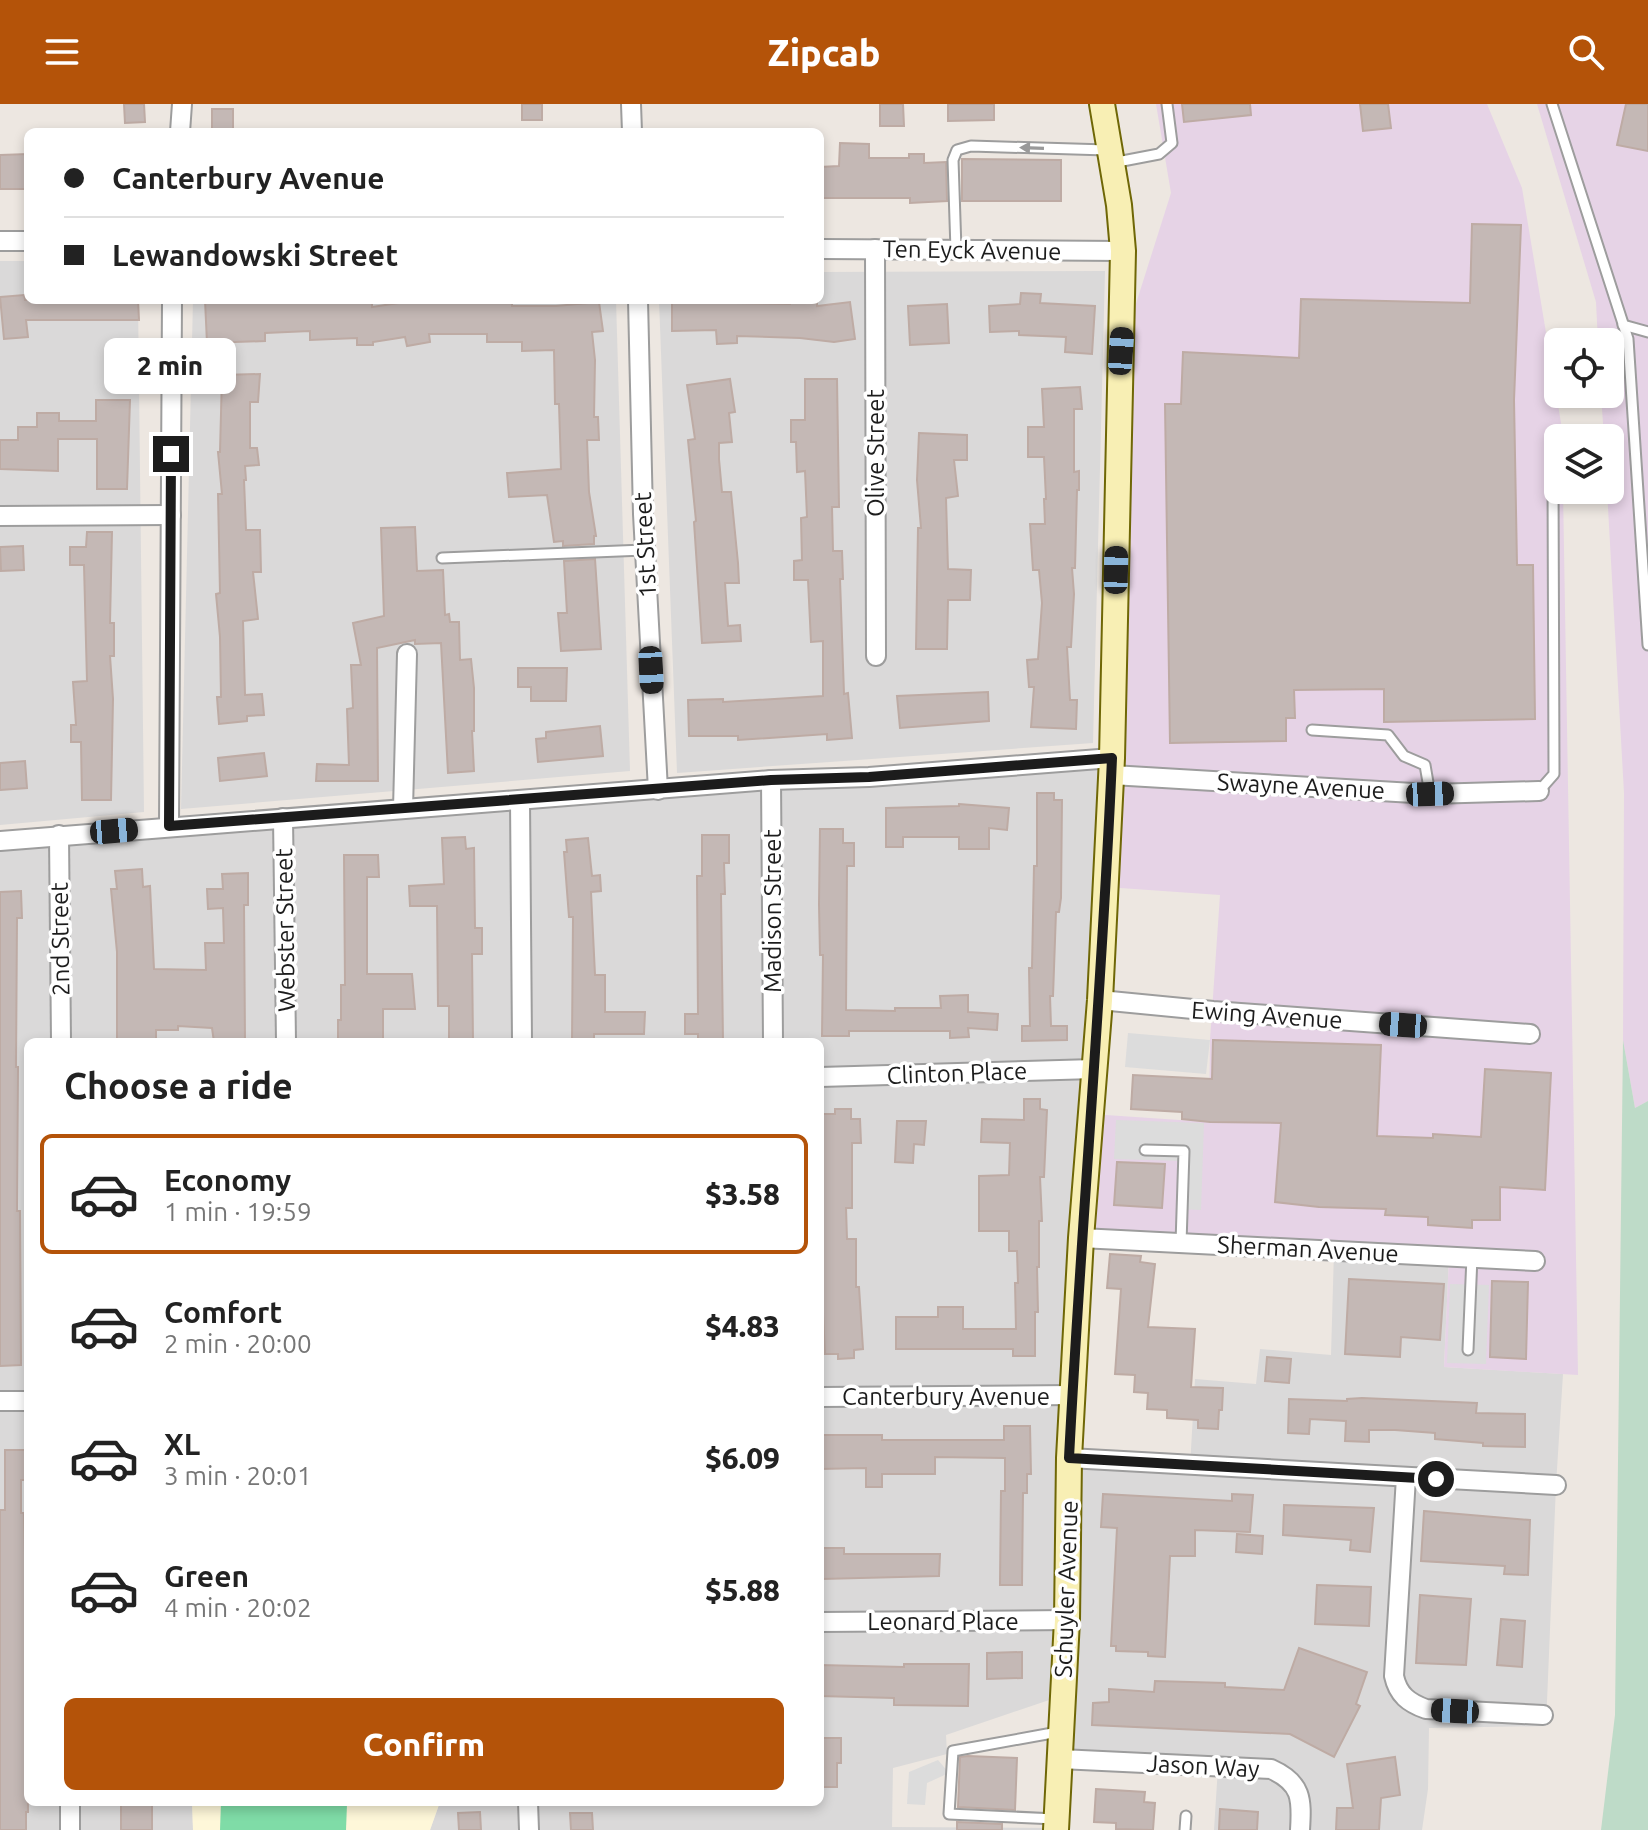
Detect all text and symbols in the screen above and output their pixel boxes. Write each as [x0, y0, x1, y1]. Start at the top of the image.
icon: menu [40, 30, 84, 74]
icon: search [1564, 30, 1608, 74]
text: Zipcab [767, 32, 881, 73]
one-way arrow [1019, 141, 1044, 154]
text: Canterbury Avenue [112, 161, 385, 195]
street label: Ten Eyck Avenue [882, 235, 1062, 265]
text: Lewandowski Street [112, 238, 398, 272]
car [1107, 326, 1135, 376]
map controls [1544, 328, 1624, 504]
button: locate [1544, 328, 1624, 408]
callout: 2 min [105, 338, 237, 394]
text: 2 min [137, 351, 203, 380]
street label: Olive Street [862, 388, 889, 517]
button: layers [1544, 424, 1624, 504]
route end [153, 436, 189, 472]
street label: 1st Street [629, 491, 661, 599]
car [1104, 546, 1128, 594]
car [638, 645, 664, 695]
street label: Swayne Avenue [1216, 768, 1386, 804]
car [1406, 781, 1454, 807]
car [89, 817, 139, 845]
street label: Madison Street [759, 829, 786, 993]
street label: Webster Street [270, 847, 300, 1012]
street label: 2nd Street [45, 881, 74, 996]
street label: Ewing Avenue [1190, 996, 1344, 1034]
car [1378, 1011, 1428, 1039]
street label: Clinton Place [886, 1057, 1028, 1089]
text: Choose a ride [64, 1065, 293, 1106]
icon: car [68, 1158, 140, 1230]
text: Economy [164, 1163, 291, 1197]
text: $3.58 [705, 1177, 780, 1211]
text: 1 min · 19:59 [164, 1197, 312, 1226]
street label: Sherman Avenue [1217, 1231, 1399, 1267]
icon: car [68, 1290, 140, 1362]
text: Comfort [164, 1295, 282, 1329]
text: $4.83 [705, 1309, 780, 1343]
text: 2 min · 20:00 [164, 1329, 312, 1358]
street label: Canterbury Avenue [842, 1383, 1050, 1410]
icon: car [68, 1422, 140, 1494]
text: XL [164, 1427, 200, 1461]
text: $6.09 [705, 1441, 780, 1475]
text: 3 min · 20:01 [164, 1461, 312, 1490]
route start [1418, 1461, 1454, 1497]
street label: Schuyler Avenue [1049, 1500, 1083, 1678]
icon: car [68, 1554, 140, 1626]
text: Green [164, 1559, 249, 1593]
text: $5.88 [705, 1573, 780, 1607]
text: 4 min · 20:02 [164, 1593, 312, 1622]
street label: Leonard Place [867, 1608, 1019, 1635]
button: Confirm [64, 1698, 784, 1790]
car [1430, 1698, 1480, 1724]
street label: Jason Way [1146, 1750, 1261, 1782]

